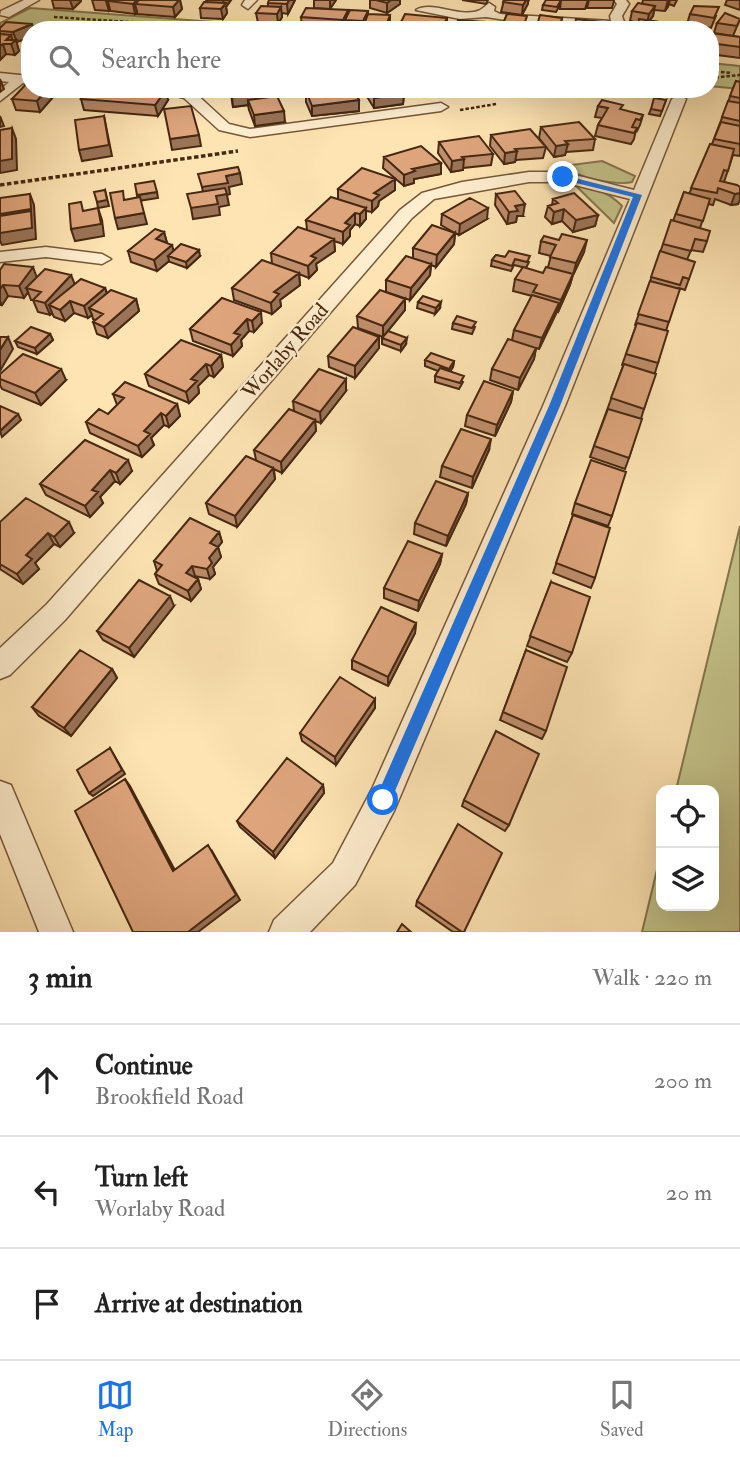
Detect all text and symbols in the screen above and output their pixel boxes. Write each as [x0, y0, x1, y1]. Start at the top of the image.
search box [21, 21, 719, 98]
icon: search [45, 41, 83, 79]
text: Search here [101, 44, 221, 76]
route end [547, 161, 578, 192]
street label: Worlaby Road [235, 297, 335, 406]
route start [367, 784, 398, 815]
map controls [656, 785, 719, 911]
button: locate [656, 785, 719, 848]
button: layers [656, 848, 719, 911]
text: 3 min [28, 959, 93, 996]
text: Walk · 220 m [592, 963, 712, 992]
text: Continue [95, 1050, 193, 1082]
icon: ahead [28, 1061, 66, 1099]
text: 200 m [654, 1066, 712, 1095]
text: Brookfield Road [95, 1082, 244, 1111]
text: Turn left [95, 1162, 188, 1194]
icon: left [28, 1173, 66, 1211]
text: 20 m [666, 1178, 712, 1207]
text: Worlaby Road [95, 1194, 225, 1223]
icon: arrive [28, 1285, 66, 1323]
text: Arrive at destination [95, 1288, 303, 1320]
tab: Map [96, 1376, 134, 1442]
tab: Directions [327, 1376, 407, 1442]
tab: Saved [600, 1376, 644, 1442]

